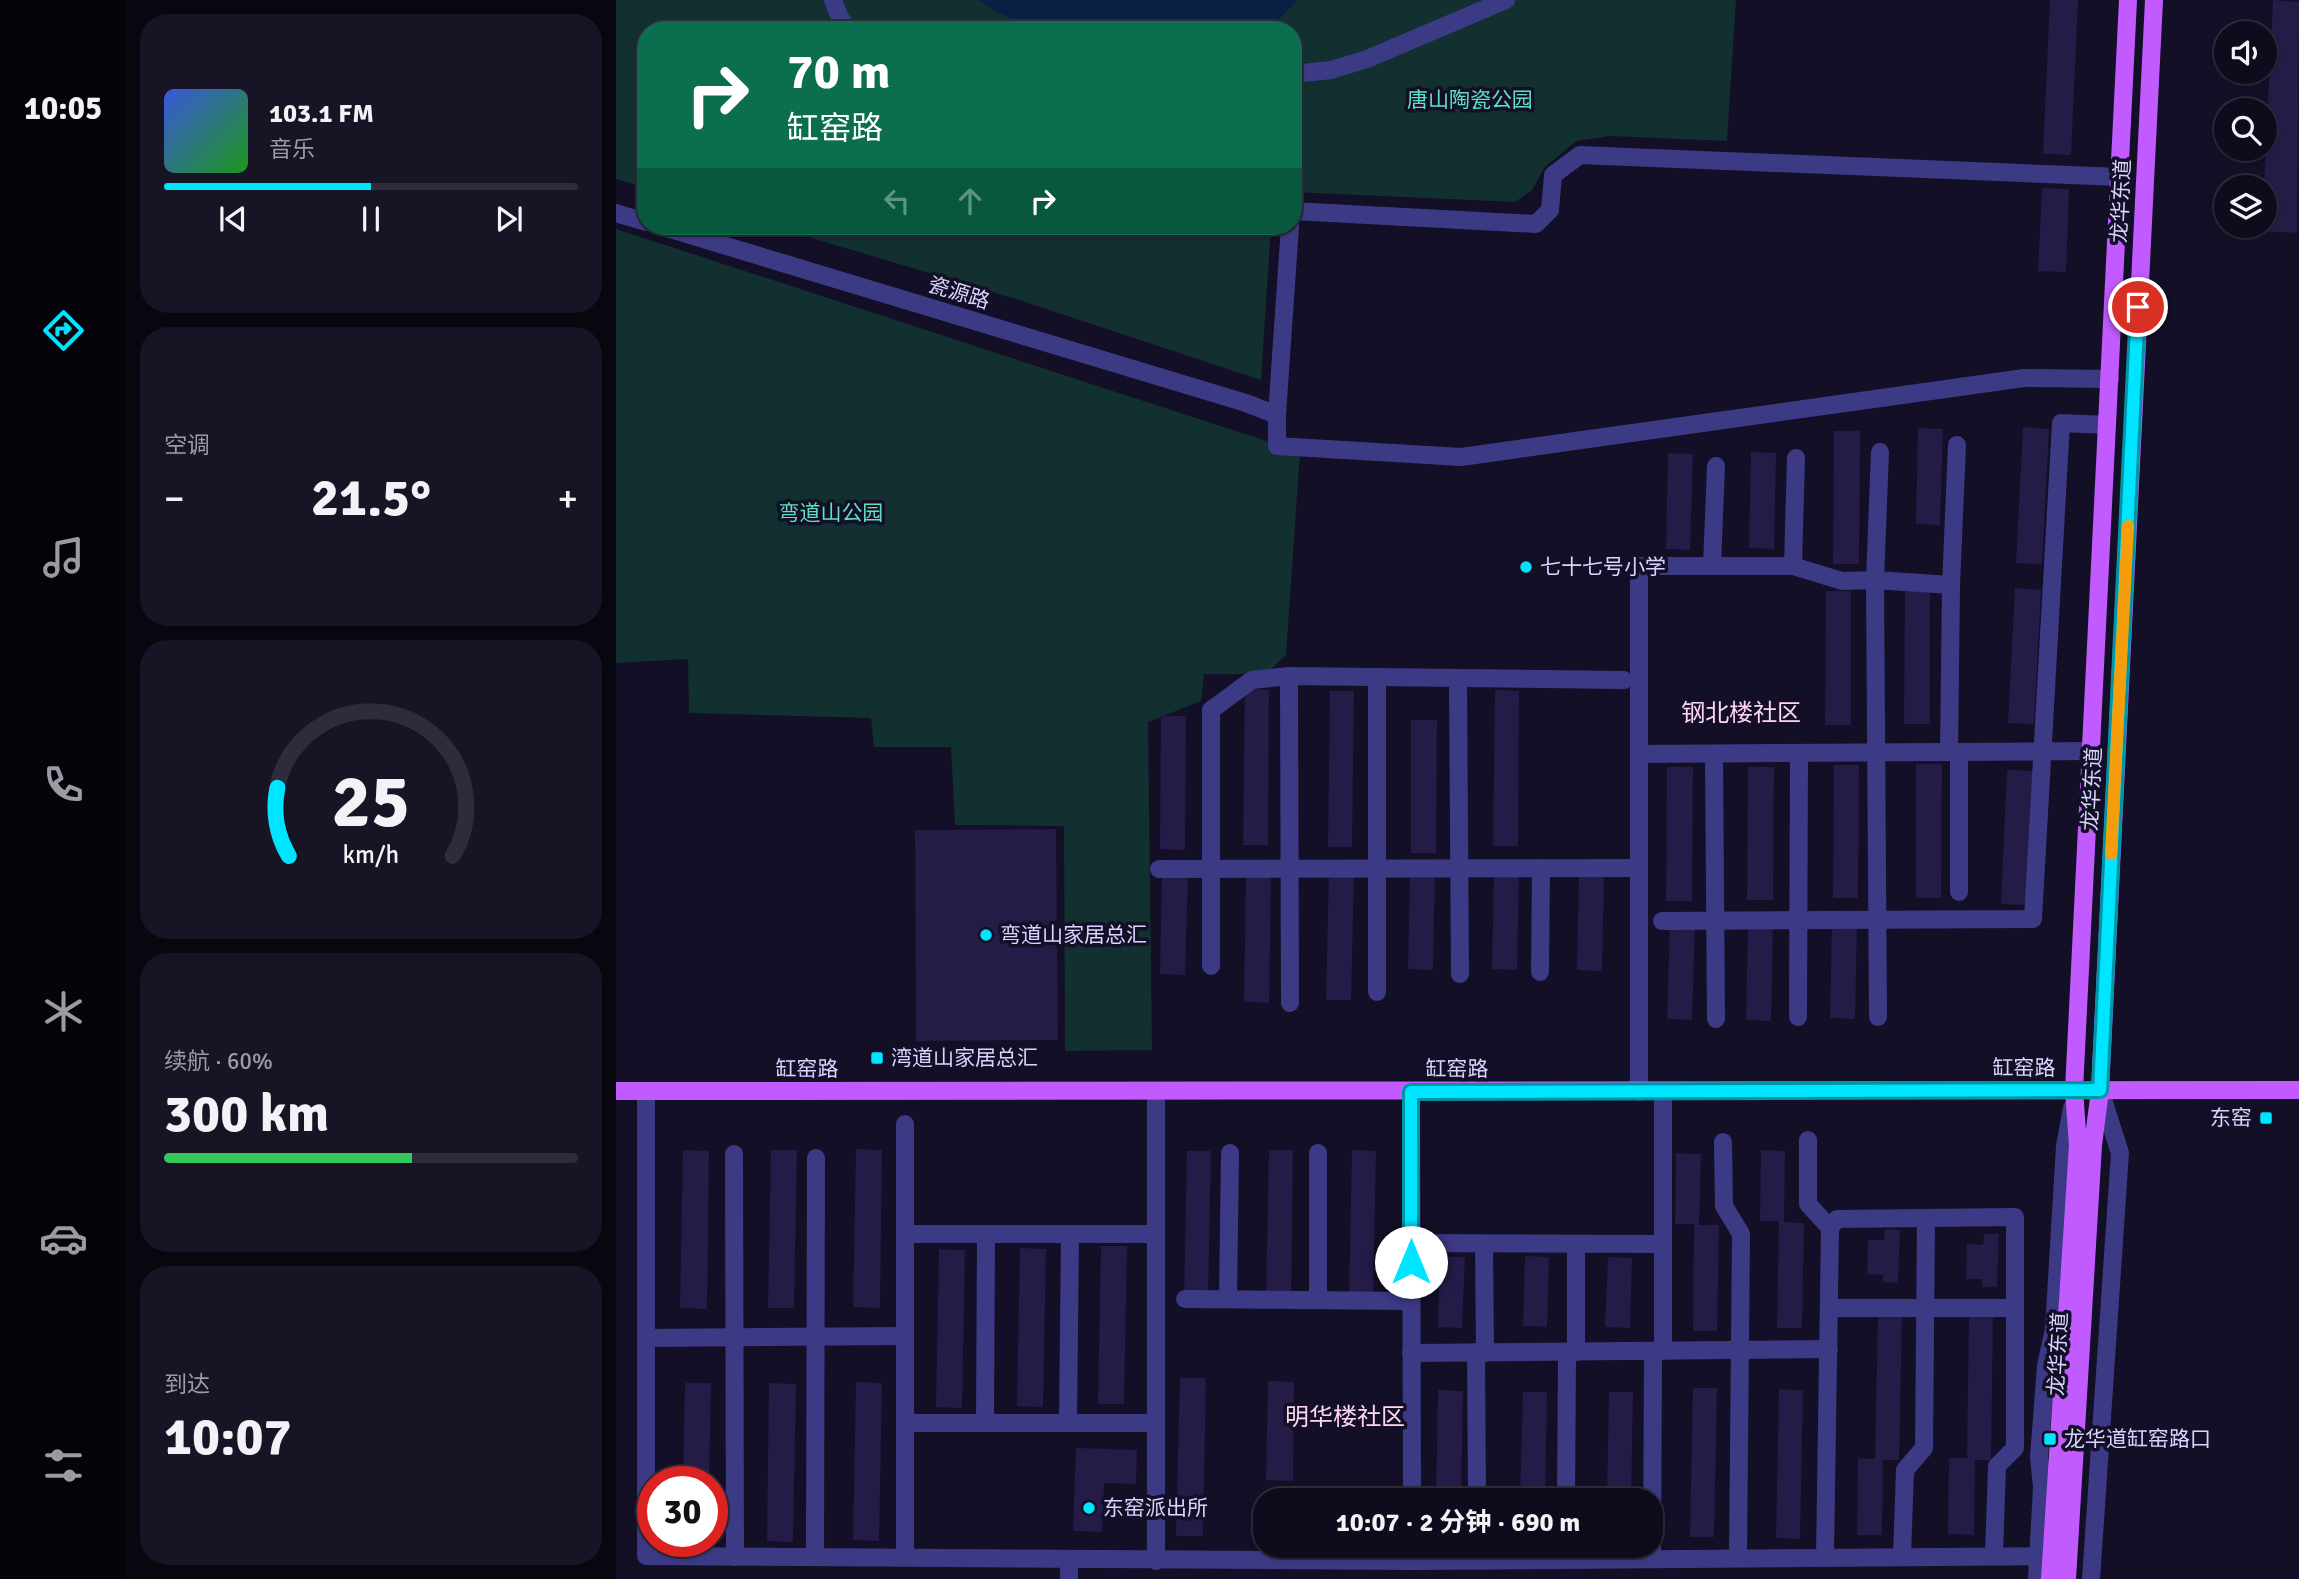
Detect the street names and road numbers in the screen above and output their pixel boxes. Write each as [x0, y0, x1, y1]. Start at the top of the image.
street label: 龙华东道 [2106, 158, 2136, 244]
street label: 瓷源路 [925, 271, 993, 315]
street label: 龙华东道 [2077, 746, 2107, 832]
street label: 缸窑路 [1993, 1055, 2056, 1081]
street label: 缸窑路 [776, 1056, 839, 1082]
street label: 缸窑路 [1426, 1056, 1489, 1082]
street label: 龙华东道 [2043, 1311, 2073, 1397]

